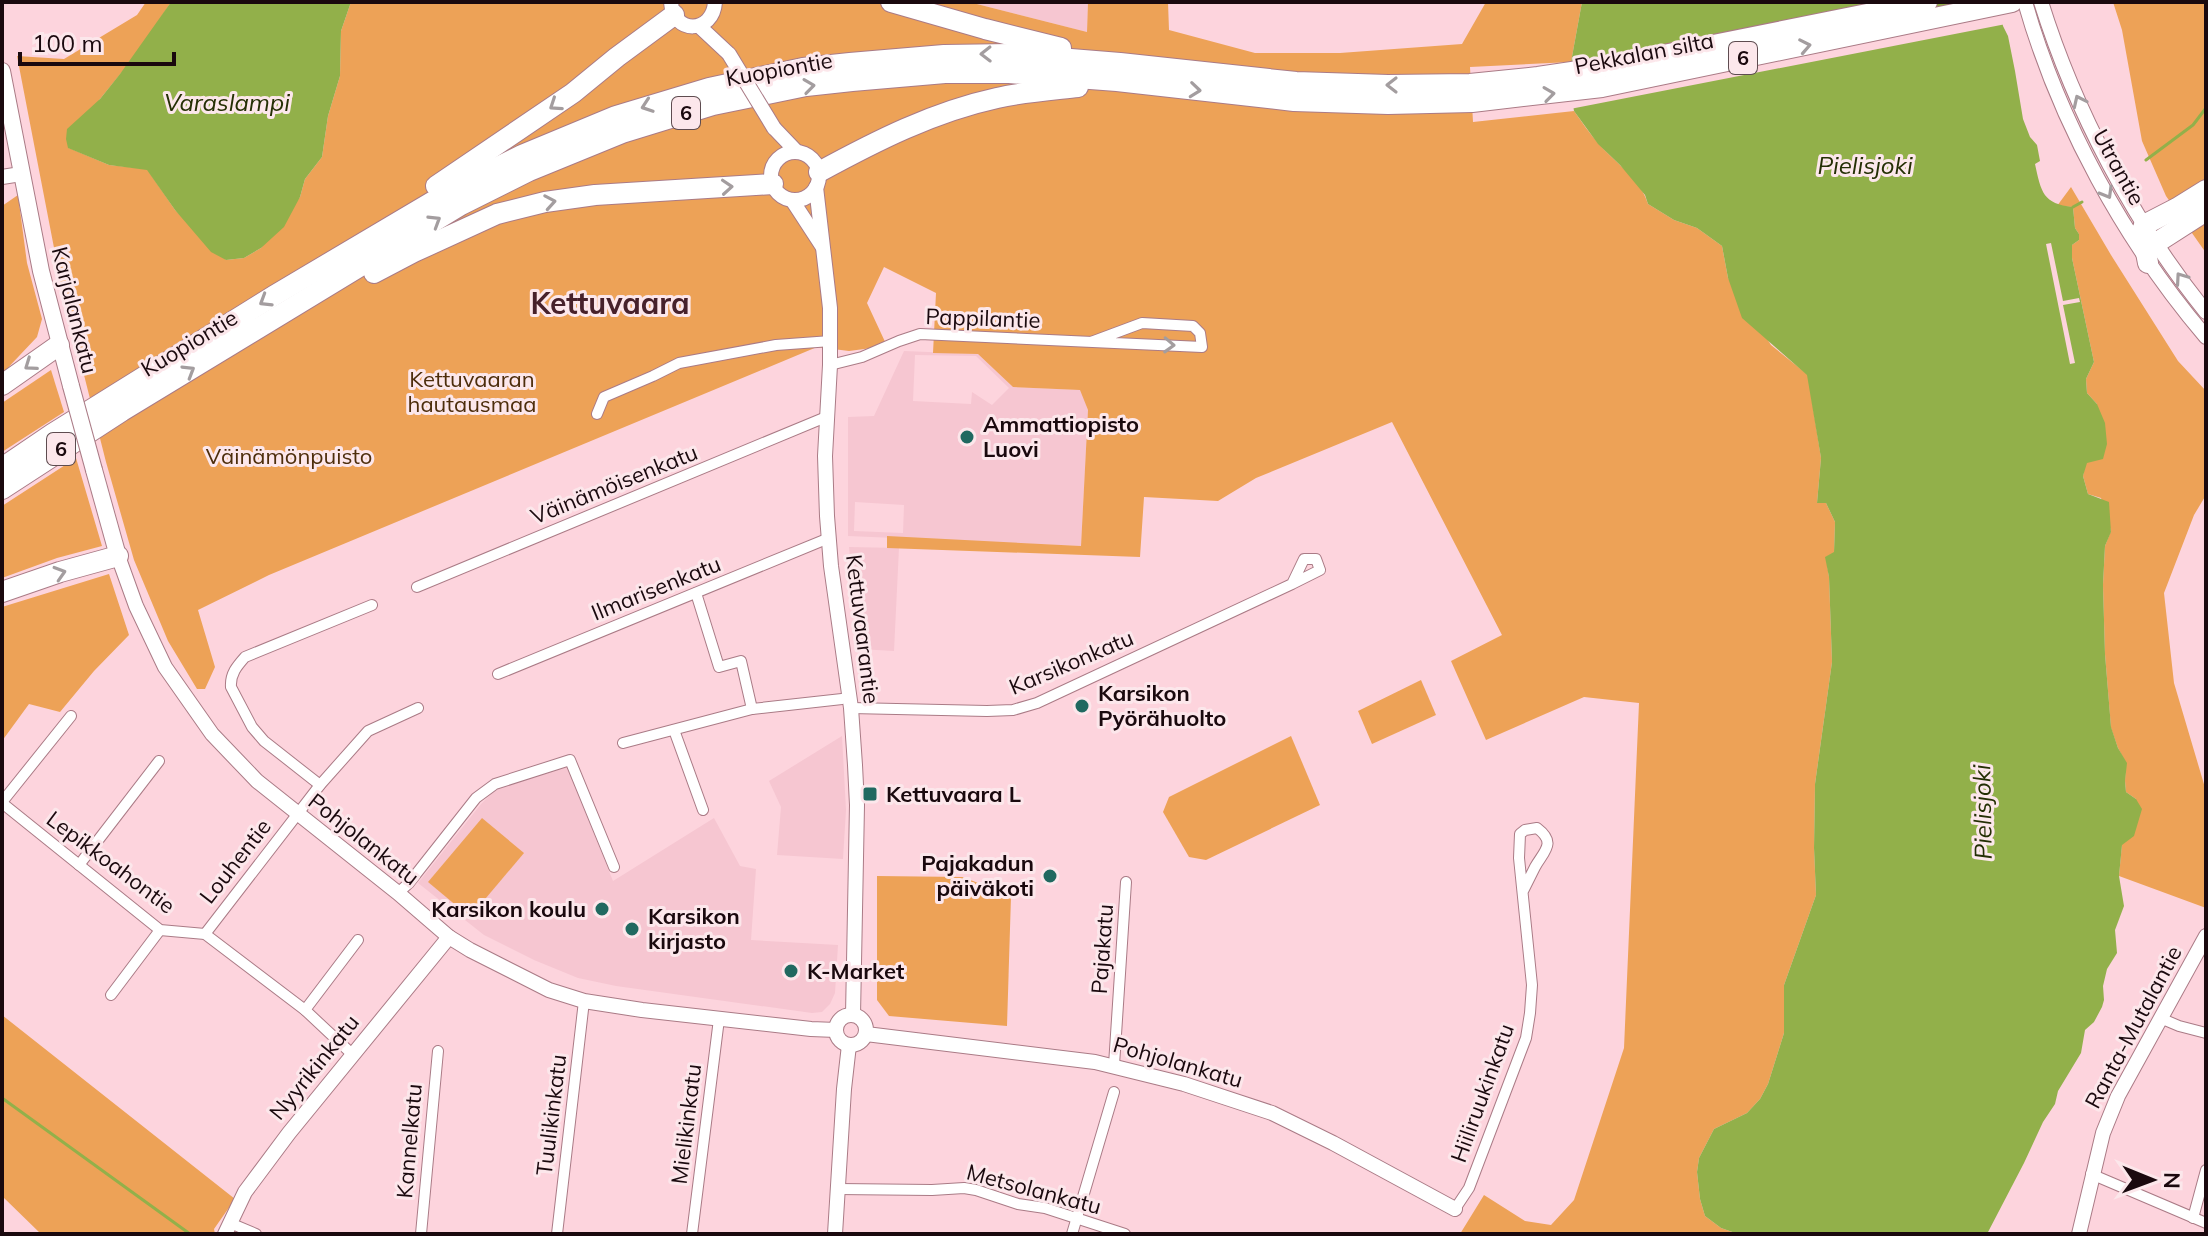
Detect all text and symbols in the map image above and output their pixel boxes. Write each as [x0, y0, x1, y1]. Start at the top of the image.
scale bar [20, 16, 174, 66]
street label: Pekkalan silta [1572, 26, 1716, 80]
text: 100 m [32, 28, 103, 58]
one-way arrow [1798, 38, 1811, 55]
road number: 6 [1729, 42, 1757, 74]
street label: Kuopiontie [723, 46, 835, 92]
one-way arrow [979, 46, 992, 63]
one-way arrow [1385, 76, 1398, 94]
one-way arrow [802, 78, 816, 95]
one-way arrow [1189, 82, 1202, 99]
one-way arrow [1543, 86, 1556, 103]
water label: Varaslampi [164, 87, 290, 117]
one-way arrow [2073, 94, 2089, 109]
one-way arrow [549, 96, 564, 111]
one-way arrow [641, 96, 655, 112]
road number: 6 [672, 97, 700, 129]
street label: Utrantie [2087, 124, 2151, 210]
water label: Pielisjoki [1817, 150, 1913, 180]
one-way arrow [721, 179, 734, 196]
one-way arrow [2097, 184, 2113, 199]
one-way arrow [543, 194, 557, 211]
one-way arrow [426, 215, 441, 231]
street label: Karjalankatu [46, 244, 104, 376]
one-way arrow [2176, 273, 2191, 287]
district label: Kettuvaara [530, 284, 690, 322]
one-way arrow [259, 292, 274, 307]
street label: Pappilantie [925, 302, 1041, 334]
street label: Kuopiontie [136, 303, 242, 383]
one-way arrow [1163, 337, 1176, 354]
one-way arrow [25, 355, 39, 370]
one-way arrow [180, 365, 195, 381]
park label: Kettuvaaran hautausmaa [407, 365, 537, 418]
place label: Ammattiopisto Luovi [983, 410, 1139, 463]
marker: Ammattiopisto Luovi [958, 428, 976, 446]
road number: 6 [47, 433, 75, 465]
street label: Väinämöisenkatu [526, 438, 702, 530]
park label: Väinämönpuisto [206, 442, 372, 470]
street label: Ilmarisenkatu [587, 549, 725, 627]
street label: Kettuvaarantie [840, 553, 886, 705]
one-way arrow [52, 566, 66, 582]
street label: Karsikonkatu [1005, 623, 1137, 701]
place label: Karsikon Pyörähuolto [1098, 679, 1226, 732]
marker: Karsikon Pyörähuolto [1073, 697, 1091, 715]
water label: Pielisjoki [1966, 764, 1998, 860]
place label: Kettuvaara L [886, 780, 1021, 808]
marker: Kettuvaara L [861, 785, 879, 803]
street label: Pohjolankatu [303, 787, 425, 891]
street label: Lepikkoahontie [41, 805, 181, 919]
street label: Louhentie [193, 813, 277, 909]
place label: Pajakadun päiväkoti [921, 849, 1034, 902]
marker: Pajakadun päiväkoti [1041, 867, 1059, 885]
place label: Karsikon koulu [431, 895, 586, 923]
marker: Karsikon koulu [593, 900, 611, 918]
place label: Karsikon kirjasto [648, 902, 740, 955]
street label: Pajakatu [1085, 903, 1119, 995]
marker: Karsikon kirjasto [623, 920, 641, 938]
street label: Ranta-Mutalantie [2078, 941, 2188, 1113]
place label: K-Market [807, 957, 904, 985]
marker: K-Market [782, 962, 800, 980]
street label: Nyyrikinkatu [263, 1009, 365, 1125]
street label: Hiiliruukinkatu [1444, 1020, 1520, 1166]
street label: Pohjolankatu [1110, 1030, 1246, 1094]
street label: Tuulikinkatu [530, 1053, 572, 1177]
street label: Mielikinkatu [665, 1062, 707, 1186]
street label: Kannelkatu [390, 1083, 428, 1199]
north arrow [2112, 1140, 2192, 1220]
street label: Metsolankatu [964, 1158, 1104, 1220]
text: N [2158, 1172, 2186, 1189]

